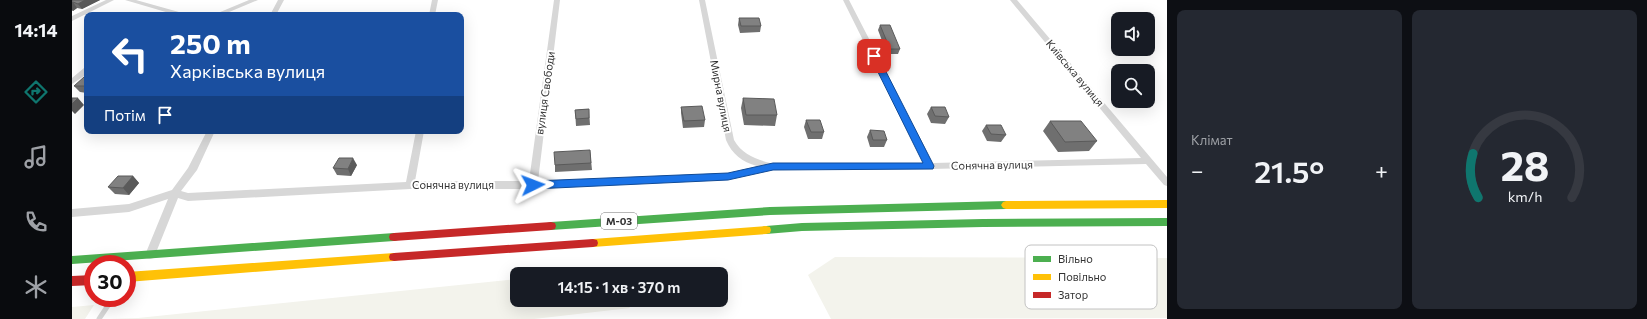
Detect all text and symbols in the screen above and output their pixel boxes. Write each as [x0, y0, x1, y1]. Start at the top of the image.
map controls [1111, 12, 1155, 108]
button: sound [1111, 12, 1155, 56]
text: 14:14 [14, 19, 58, 41]
text: 250 m [170, 26, 251, 60]
icon: left [104, 28, 156, 80]
street label: Київська вулиця [1044, 37, 1107, 109]
pin [857, 39, 891, 73]
icon: arrive [863, 45, 885, 67]
street label: вулиця Свободи [532, 50, 557, 135]
street label: Мирна вулиця [708, 59, 735, 133]
text: Харківська вулиця [170, 60, 325, 82]
button: search [1111, 64, 1155, 108]
icon: directions [22, 78, 50, 106]
icon: arrive [154, 104, 176, 126]
text: Потім [104, 106, 146, 124]
text: Клімат [1191, 132, 1233, 148]
text: 28 [1500, 138, 1549, 189]
icon: music [22, 143, 50, 171]
text: 21.5° [1254, 152, 1324, 189]
street label: Сонячна вулиця [951, 157, 1033, 172]
text: − [1191, 157, 1204, 184]
text: + [1375, 157, 1388, 184]
position arrow [512, 164, 554, 206]
street label: Сонячна вулиця [412, 178, 494, 191]
text: km/h [1507, 186, 1542, 204]
icon: phone [22, 208, 50, 236]
road number: М-03 [601, 213, 637, 229]
legend [1025, 245, 1157, 309]
text: Вільно [1058, 252, 1093, 265]
speed limit sign: 30 [84, 255, 136, 307]
text: Повільно [1058, 270, 1107, 283]
icon: climate [22, 273, 50, 301]
text: 14:15 · 1 хв · 370 m [558, 278, 680, 296]
text: Затор [1058, 288, 1088, 301]

